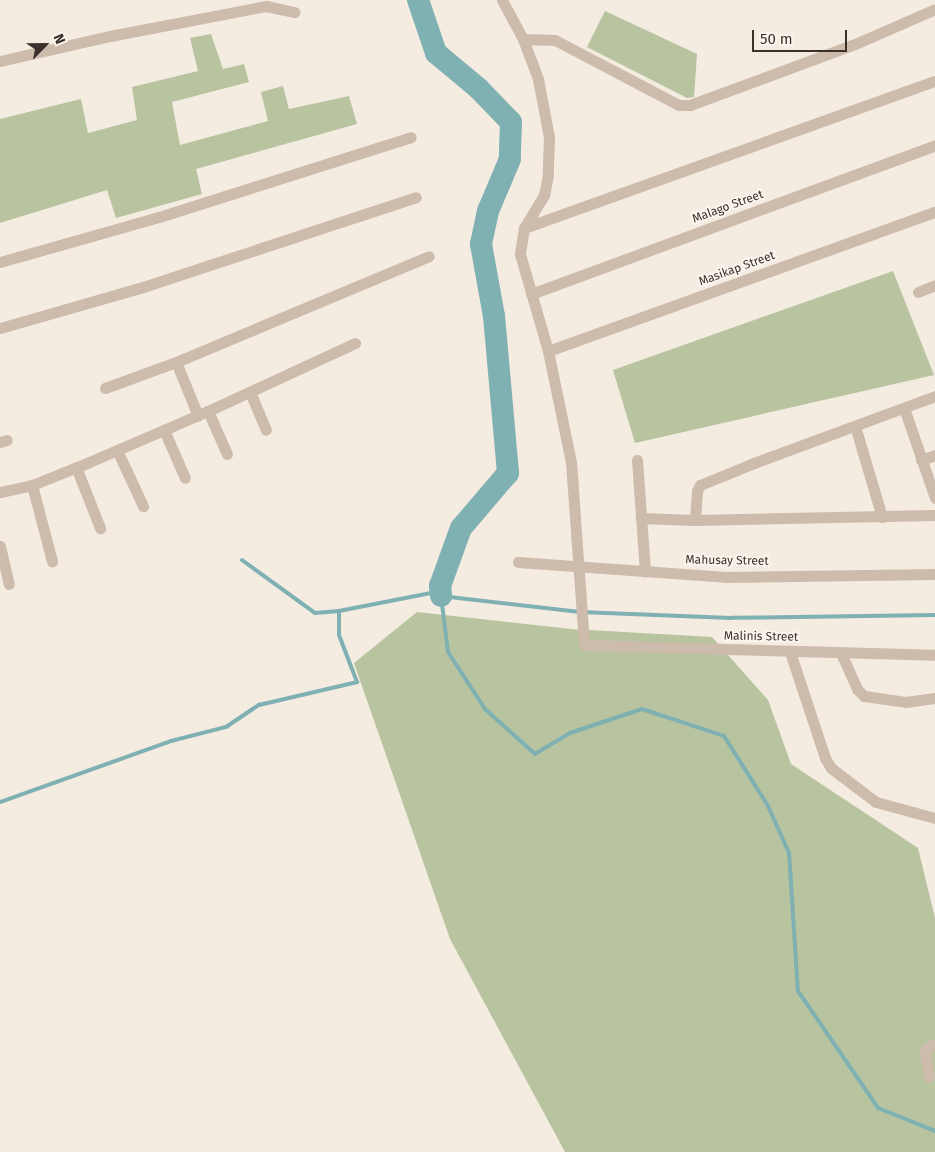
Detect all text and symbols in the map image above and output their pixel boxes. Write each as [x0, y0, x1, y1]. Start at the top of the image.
north arrow [20, 20, 70, 70]
scale bar [755, 20, 850, 52]
text: 50 m [760, 30, 793, 48]
text: N [50, 31, 69, 47]
street label: Malago Street [691, 188, 765, 226]
street label: Masikap Street [697, 249, 777, 289]
street label: Mahusay Street [685, 553, 769, 569]
street label: Malinis Street [724, 629, 798, 645]

